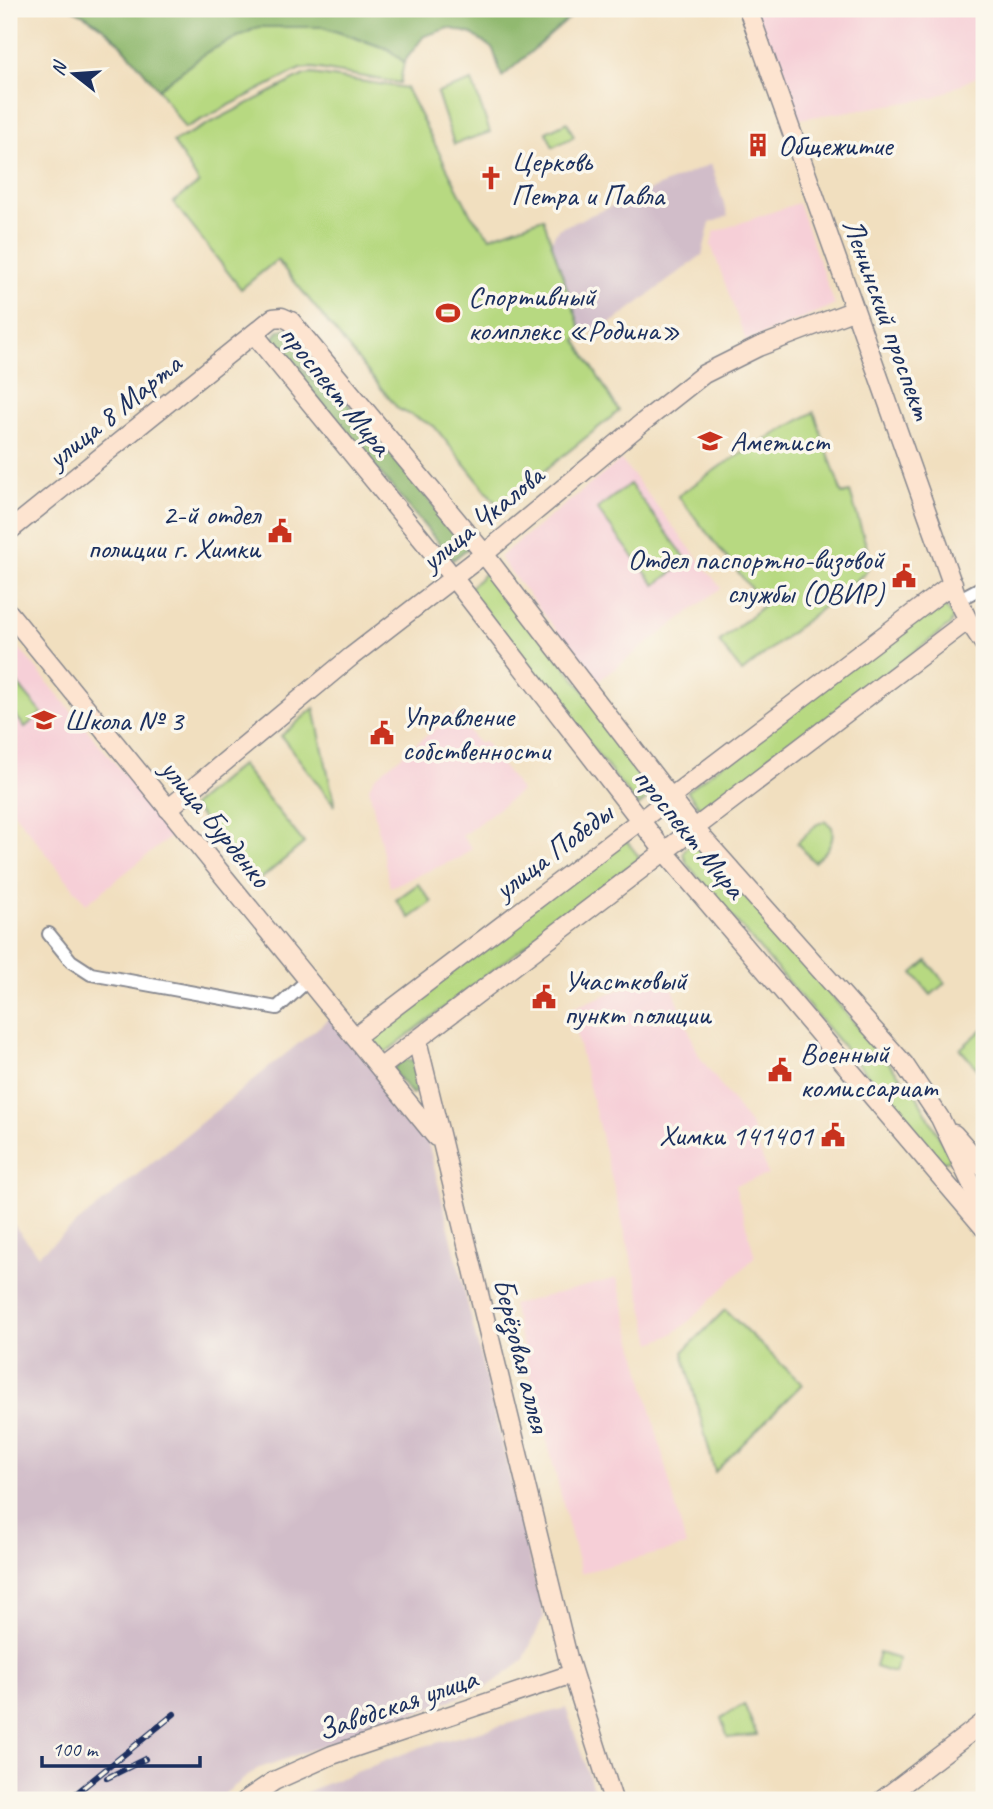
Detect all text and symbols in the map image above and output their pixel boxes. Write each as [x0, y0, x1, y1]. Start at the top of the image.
north arrow [38, 38, 108, 108]
text: N [46, 57, 73, 78]
place label: Общежитие [778, 126, 894, 164]
building icon: Общежитие [744, 131, 772, 159]
place label: Церковь Петра и Павла [511, 142, 666, 214]
church icon: Церковь Петра и Павла [477, 164, 505, 192]
street label: Ленинский проспект [834, 213, 942, 426]
place label: Спортивный комплекс «Родина» [468, 277, 680, 349]
sports icon: Спортивный комплекс «Родина» [434, 299, 462, 327]
street label: проспект Мира [272, 317, 402, 465]
street label: улица 8 Марта [38, 344, 190, 478]
place label: Аметист [730, 422, 831, 460]
school or university icon: Аметист [696, 427, 724, 455]
street label: улица Чкалова [411, 455, 553, 580]
place label: 2-й отдел полиции г. Химки [88, 495, 262, 567]
public building icon: 2-й отдел полиции г. Химки [266, 517, 294, 545]
place label: Отдел паспортно-визовой службы (ОВИР) [627, 540, 886, 612]
public building icon: Отдел паспортно-визовой службы (ОВИР) [890, 562, 918, 590]
place label: Управление собственности [402, 697, 552, 769]
place label: Школа № 3 [64, 701, 185, 739]
school or university icon: Школа № 3 [30, 706, 58, 734]
public building icon: Управление собственности [368, 719, 396, 747]
street label: улица Бурденко [151, 749, 280, 896]
street label: проспект Мира [626, 760, 756, 908]
street label: улица Победы [485, 793, 621, 909]
place label: Участковый пункт полиции [564, 961, 712, 1033]
public building icon: Участковый пункт полиции [530, 983, 558, 1011]
place label: Военный комиссариат [800, 1034, 939, 1106]
public building icon: Военный комиссариат [766, 1056, 794, 1084]
place label: Химки 141401 [659, 1116, 814, 1154]
public building icon: Химки 141401 [819, 1121, 847, 1149]
street label: Берёзовая аллея [485, 1274, 560, 1439]
street label: Заводская улица [312, 1658, 484, 1749]
scale bar [42, 1725, 200, 1769]
text: 100 m [52, 1736, 99, 1762]

